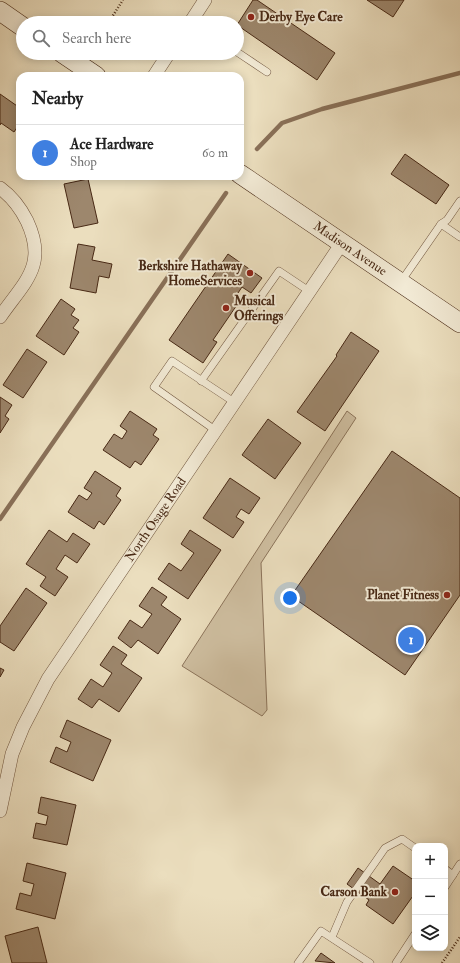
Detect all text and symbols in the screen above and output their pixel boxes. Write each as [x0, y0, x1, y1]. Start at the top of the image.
place label: Derby Eye Care [259, 9, 343, 26]
marker: Derby Eye Care [246, 12, 256, 22]
search box [16, 16, 244, 60]
icon: search [30, 27, 52, 49]
text: Search here [62, 29, 131, 48]
text: Nearby [32, 88, 83, 109]
text: Ace Hardware [70, 135, 153, 154]
text: 1 [43, 145, 47, 161]
text: 60 m [202, 145, 228, 161]
text: Shop [70, 154, 97, 170]
street label: Madison Avenue [310, 218, 391, 280]
place label: Berkshire Hathaway HomeServices [138, 258, 243, 289]
marker: Berkshire Hathaway HomeServices [245, 268, 255, 278]
place label: Musical Offerings [233, 293, 284, 325]
marker: Musical Offerings [221, 303, 231, 313]
street label: North Osage Road [121, 474, 190, 565]
place label: Planet Fitness [367, 587, 440, 603]
your location [280, 588, 300, 608]
marker: Planet Fitness [442, 590, 452, 600]
pin: 1 [398, 625, 424, 655]
map controls [412, 843, 448, 951]
button: + [412, 843, 448, 879]
button: − [412, 879, 448, 915]
place label: Carson Bank [320, 884, 388, 900]
marker: Carson Bank [390, 887, 400, 897]
button: layers [412, 915, 448, 951]

